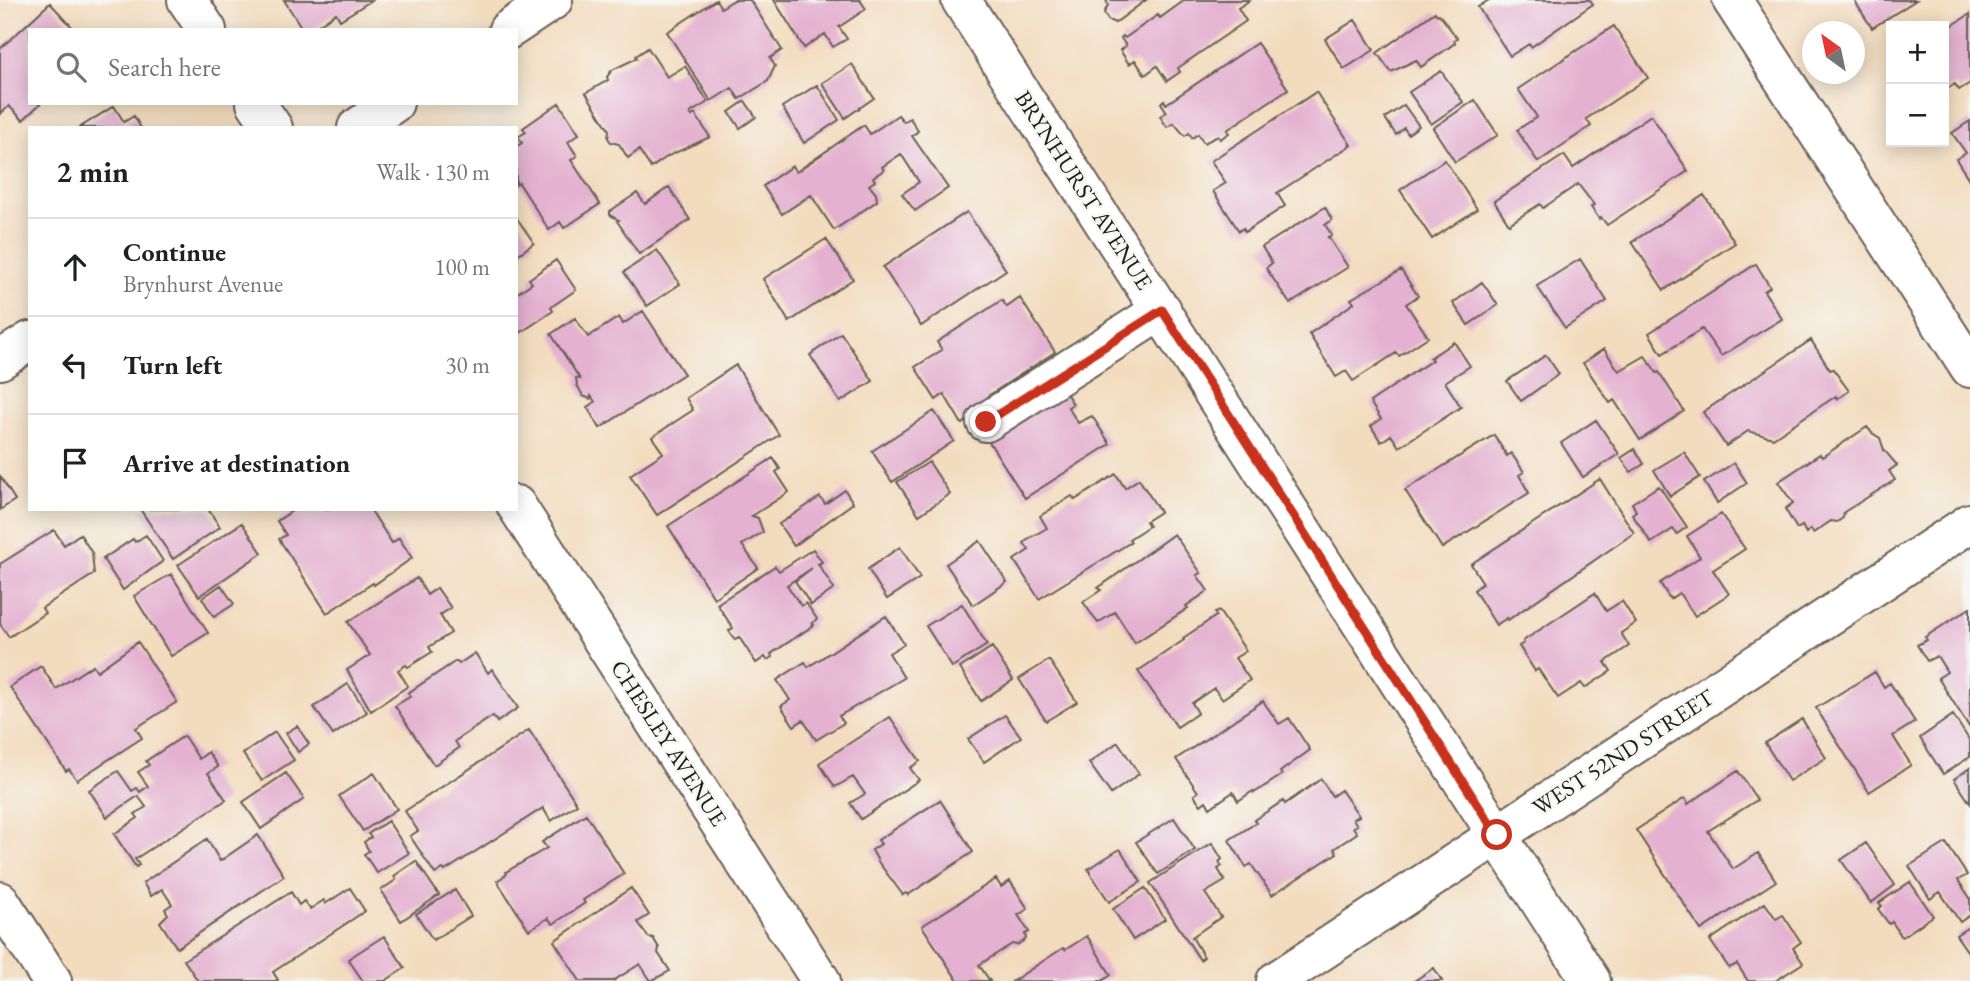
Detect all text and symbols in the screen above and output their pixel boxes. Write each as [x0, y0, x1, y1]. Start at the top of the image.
north arrow [1802, 21, 1865, 84]
map controls [1886, 21, 1949, 147]
button: + [1886, 21, 1949, 84]
search box [28, 28, 518, 105]
icon: search [52, 48, 90, 86]
text: Search here [108, 50, 221, 84]
button: − [1886, 84, 1949, 147]
street label: BRYNHURST AVENUE [1008, 85, 1160, 295]
text: 2 min [56, 152, 129, 191]
text: Walk · 130 m [376, 157, 490, 187]
text: Continue [123, 235, 226, 269]
icon: ahead [56, 248, 94, 286]
text: 100 m [434, 252, 490, 282]
text: Brynhurst Avenue [123, 269, 283, 299]
icon: left [56, 346, 94, 384]
text: Turn left [123, 348, 222, 382]
text: 30 m [445, 350, 490, 380]
route end [970, 406, 1001, 437]
icon: arrive [56, 444, 94, 482]
text: Arrive at destination [123, 446, 350, 480]
street label: CHESLEY AVENUE [604, 654, 734, 832]
street label: WEST 52ND STREET [1526, 682, 1720, 822]
route start [1481, 819, 1512, 850]

